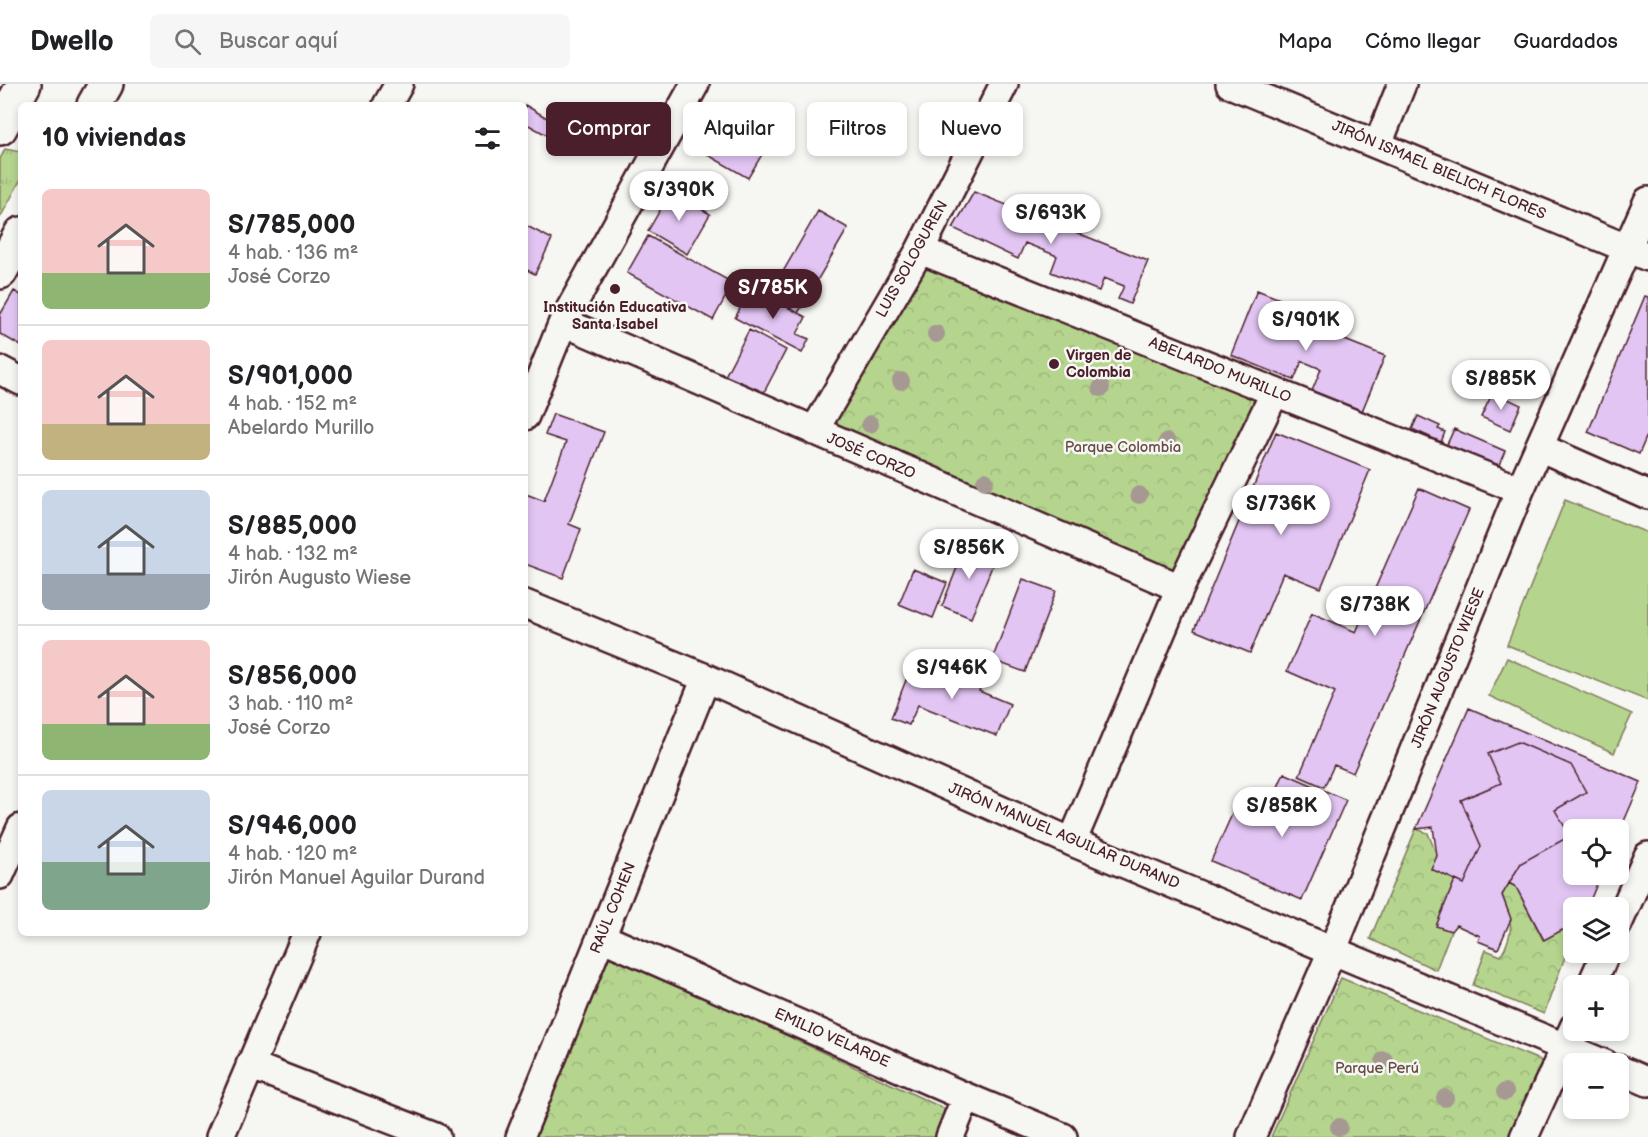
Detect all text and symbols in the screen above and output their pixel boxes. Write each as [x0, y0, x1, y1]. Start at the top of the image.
search box [150, 14, 570, 68]
text: Dwello [30, 25, 114, 58]
icon: search [171, 25, 204, 58]
text: Buscar aquí [219, 28, 338, 55]
text: Mapa [1278, 29, 1332, 54]
text: Cómo llegar [1365, 29, 1480, 54]
text: Guardados [1513, 29, 1618, 54]
chip: Comprar [546, 102, 671, 156]
chip: Alquilar [683, 102, 795, 156]
chip: Filtros [807, 102, 907, 156]
chip: Nuevo [919, 102, 1023, 156]
street label: JIRÓN ISMAEL BIELICH FLORES [1329, 116, 1549, 224]
icon: filters [471, 122, 504, 155]
text: 10 viviendas [42, 123, 186, 154]
pin: S/390K [630, 171, 728, 222]
text: S/390K [643, 178, 715, 202]
pin: S/693K [1002, 194, 1100, 245]
street label: LUIS SOLOGUREN [872, 197, 952, 321]
text: S/693K [1016, 201, 1086, 225]
text: S/785,000 [228, 210, 356, 241]
icon: home [90, 213, 162, 285]
text: 4 hab. · 136 m² [228, 241, 358, 265]
text: José Corzo [228, 265, 331, 289]
pin: S/785K [724, 269, 822, 320]
text: S/785K [738, 276, 808, 300]
marker: Institución Educativa Santa Isabel [608, 282, 622, 296]
place label: Institución Educativa Santa Isabel [543, 298, 687, 334]
pin: S/901K [1257, 301, 1355, 352]
text: S/901K [1272, 308, 1340, 332]
street label: ABELARDO MURILLO [1146, 333, 1294, 407]
place label: Virgen de Colombia [1066, 346, 1132, 382]
marker: Virgen de Colombia [1047, 357, 1061, 371]
pin: S/885K [1452, 360, 1550, 411]
text: S/901,000 [228, 361, 353, 392]
icon: home [90, 364, 162, 436]
text: S/885K [1466, 367, 1536, 391]
text: 4 hab. · 152 m² [228, 392, 357, 416]
text: Abelardo Murillo [228, 416, 374, 440]
street label: JOSÉ CORZO [824, 429, 918, 483]
park label: Parque Colombia [1065, 438, 1181, 457]
pin: S/736K [1232, 485, 1330, 536]
text: S/736K [1246, 492, 1316, 516]
text: S/885,000 [228, 511, 357, 542]
icon: home [90, 514, 162, 586]
pin: S/856K [920, 529, 1018, 580]
text: S/856K [934, 536, 1004, 560]
text: 4 hab. · 132 m² [228, 542, 358, 566]
text: Jirón Augusto Wiese [228, 566, 411, 590]
street label: JIRÓN AUGUSTO WIESE [1407, 585, 1489, 751]
pin: S/738K [1326, 586, 1424, 637]
text: S/738K [1340, 593, 1410, 617]
pin: S/946K [903, 649, 1001, 700]
text: S/946K [917, 656, 987, 680]
text: S/856,000 [228, 661, 357, 692]
icon: home [90, 664, 162, 736]
text: 3 hab. · 110 m² [228, 692, 353, 716]
text: José Corzo [228, 716, 331, 740]
street label: JIRÓN MANUEL AGUILAR DURAND [945, 779, 1183, 893]
pin: S/858K [1233, 787, 1331, 838]
text: S/858K [1247, 794, 1317, 818]
text: S/946,000 [228, 811, 357, 842]
icon: home [90, 814, 162, 886]
map controls [1563, 819, 1629, 1119]
button: locate [1563, 819, 1629, 885]
text: 4 hab. · 120 m² [228, 842, 357, 866]
street label: RAÚL COHEN [586, 860, 640, 956]
text: Jirón Manuel Aguilar Durand [228, 866, 485, 890]
button: layers [1563, 897, 1629, 963]
button: + [1563, 975, 1629, 1041]
street label: EMILIO VELARDE [771, 1004, 893, 1072]
button: − [1563, 1053, 1629, 1119]
park label: Parque Perú [1335, 1059, 1419, 1078]

